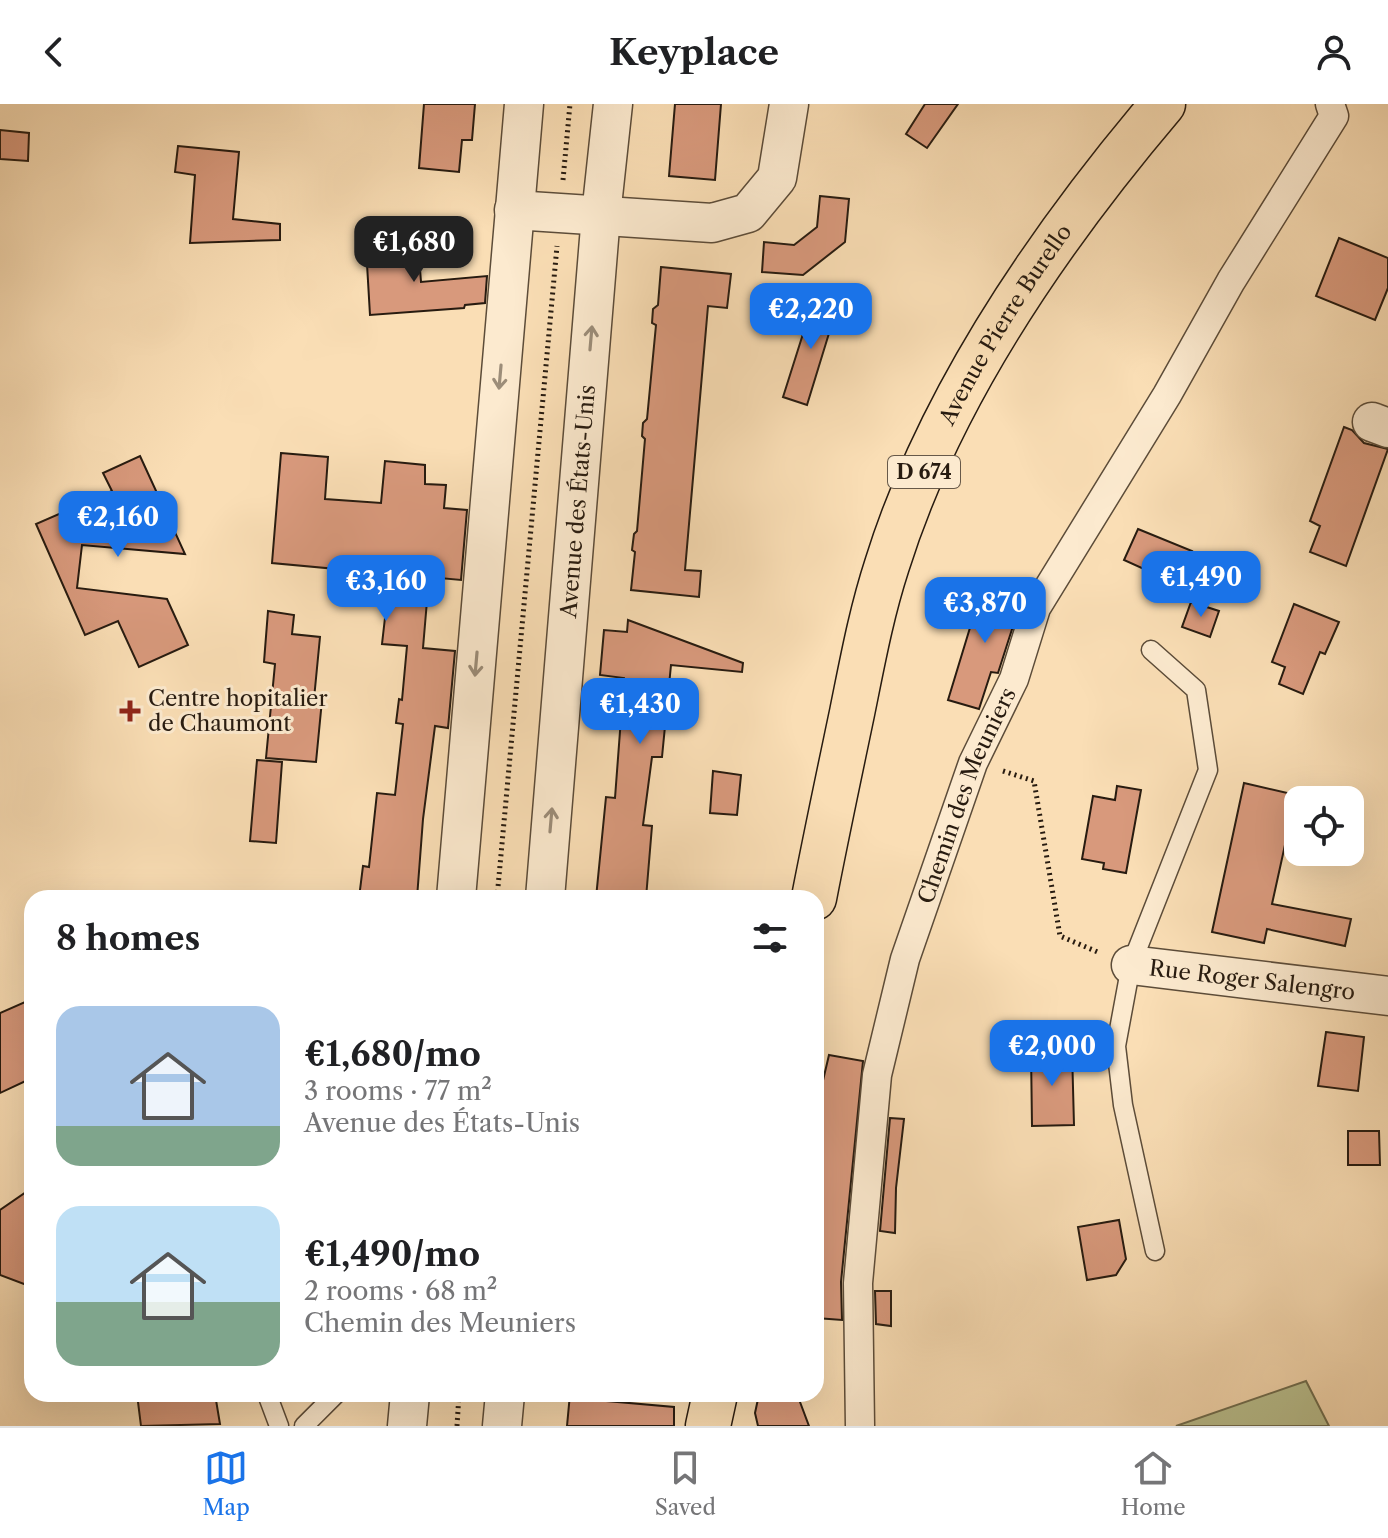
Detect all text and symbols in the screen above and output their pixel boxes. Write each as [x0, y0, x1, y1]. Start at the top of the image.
icon: back [32, 30, 76, 74]
text: Keyplace [609, 30, 779, 74]
icon: person [1312, 30, 1356, 74]
pin: €1,680 [349, 216, 479, 284]
street label: Avenue Pierre Burello [933, 219, 1078, 430]
text: €1,680 [372, 226, 456, 258]
pin: €2,220 [746, 283, 876, 351]
text: €2,220 [768, 293, 854, 325]
one-way arrow [583, 325, 598, 352]
one-way arrow [492, 363, 507, 390]
street label: Avenue des États-Unis [555, 384, 601, 620]
road number: D 674 [888, 456, 960, 488]
pin: €2,160 [53, 491, 183, 559]
text: €2,160 [77, 501, 159, 533]
pin: €1,490 [1136, 551, 1266, 619]
pin: €3,160 [321, 555, 451, 623]
text: €1,490 [1160, 561, 1242, 593]
text: €3,160 [345, 565, 427, 597]
pin: €3,870 [920, 577, 1050, 645]
text: €3,870 [943, 587, 1027, 619]
one-way arrow [468, 650, 483, 677]
pin: €1,430 [575, 678, 705, 746]
street label: Chemin des Meuniers [912, 683, 1022, 907]
place label: Centre hopitalier de Chaumont [148, 685, 328, 737]
text: €1,430 [599, 688, 681, 720]
marker: Centre hopitalier de Chaumont [119, 700, 141, 722]
map controls [1284, 786, 1364, 866]
button: locate [1284, 786, 1364, 866]
one-way arrow [544, 807, 559, 834]
icon: filters [748, 916, 792, 960]
text: 8 homes [56, 917, 200, 959]
street label: Rue Roger Salengro [1148, 954, 1357, 1006]
pin: €2,000 [987, 1020, 1117, 1088]
text: €2,000 [1008, 1030, 1096, 1062]
text: €1,680/mo [304, 1033, 481, 1075]
icon: home [120, 1038, 216, 1134]
text: 3 rooms · 77 m² [304, 1075, 492, 1107]
text: Avenue des États-Unis [304, 1107, 580, 1139]
text: €1,490/mo [304, 1233, 480, 1275]
icon: home [120, 1238, 216, 1334]
text: 2 rooms · 68 m² [304, 1275, 497, 1307]
text: Chemin des Meuniers [304, 1307, 576, 1339]
tab: Map [203, 1446, 250, 1521]
tab: Saved [655, 1446, 716, 1521]
tab: Home [1121, 1446, 1185, 1521]

